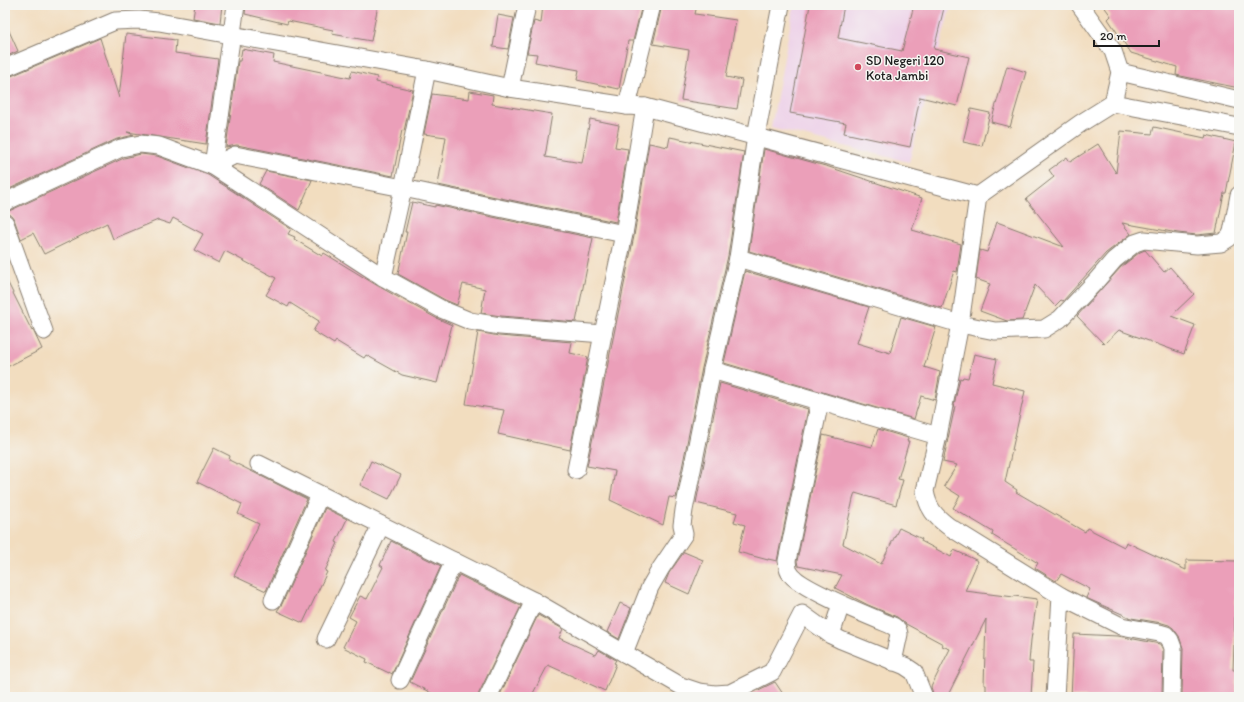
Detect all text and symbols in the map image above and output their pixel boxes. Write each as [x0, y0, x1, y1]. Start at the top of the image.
scale bar [1094, 22, 1159, 48]
text: 20 m [1100, 29, 1127, 43]
place label: SD Negeri 120 Kota Jambi [866, 53, 944, 83]
marker: SD Negeri 120 Kota Jambi [853, 62, 863, 72]

